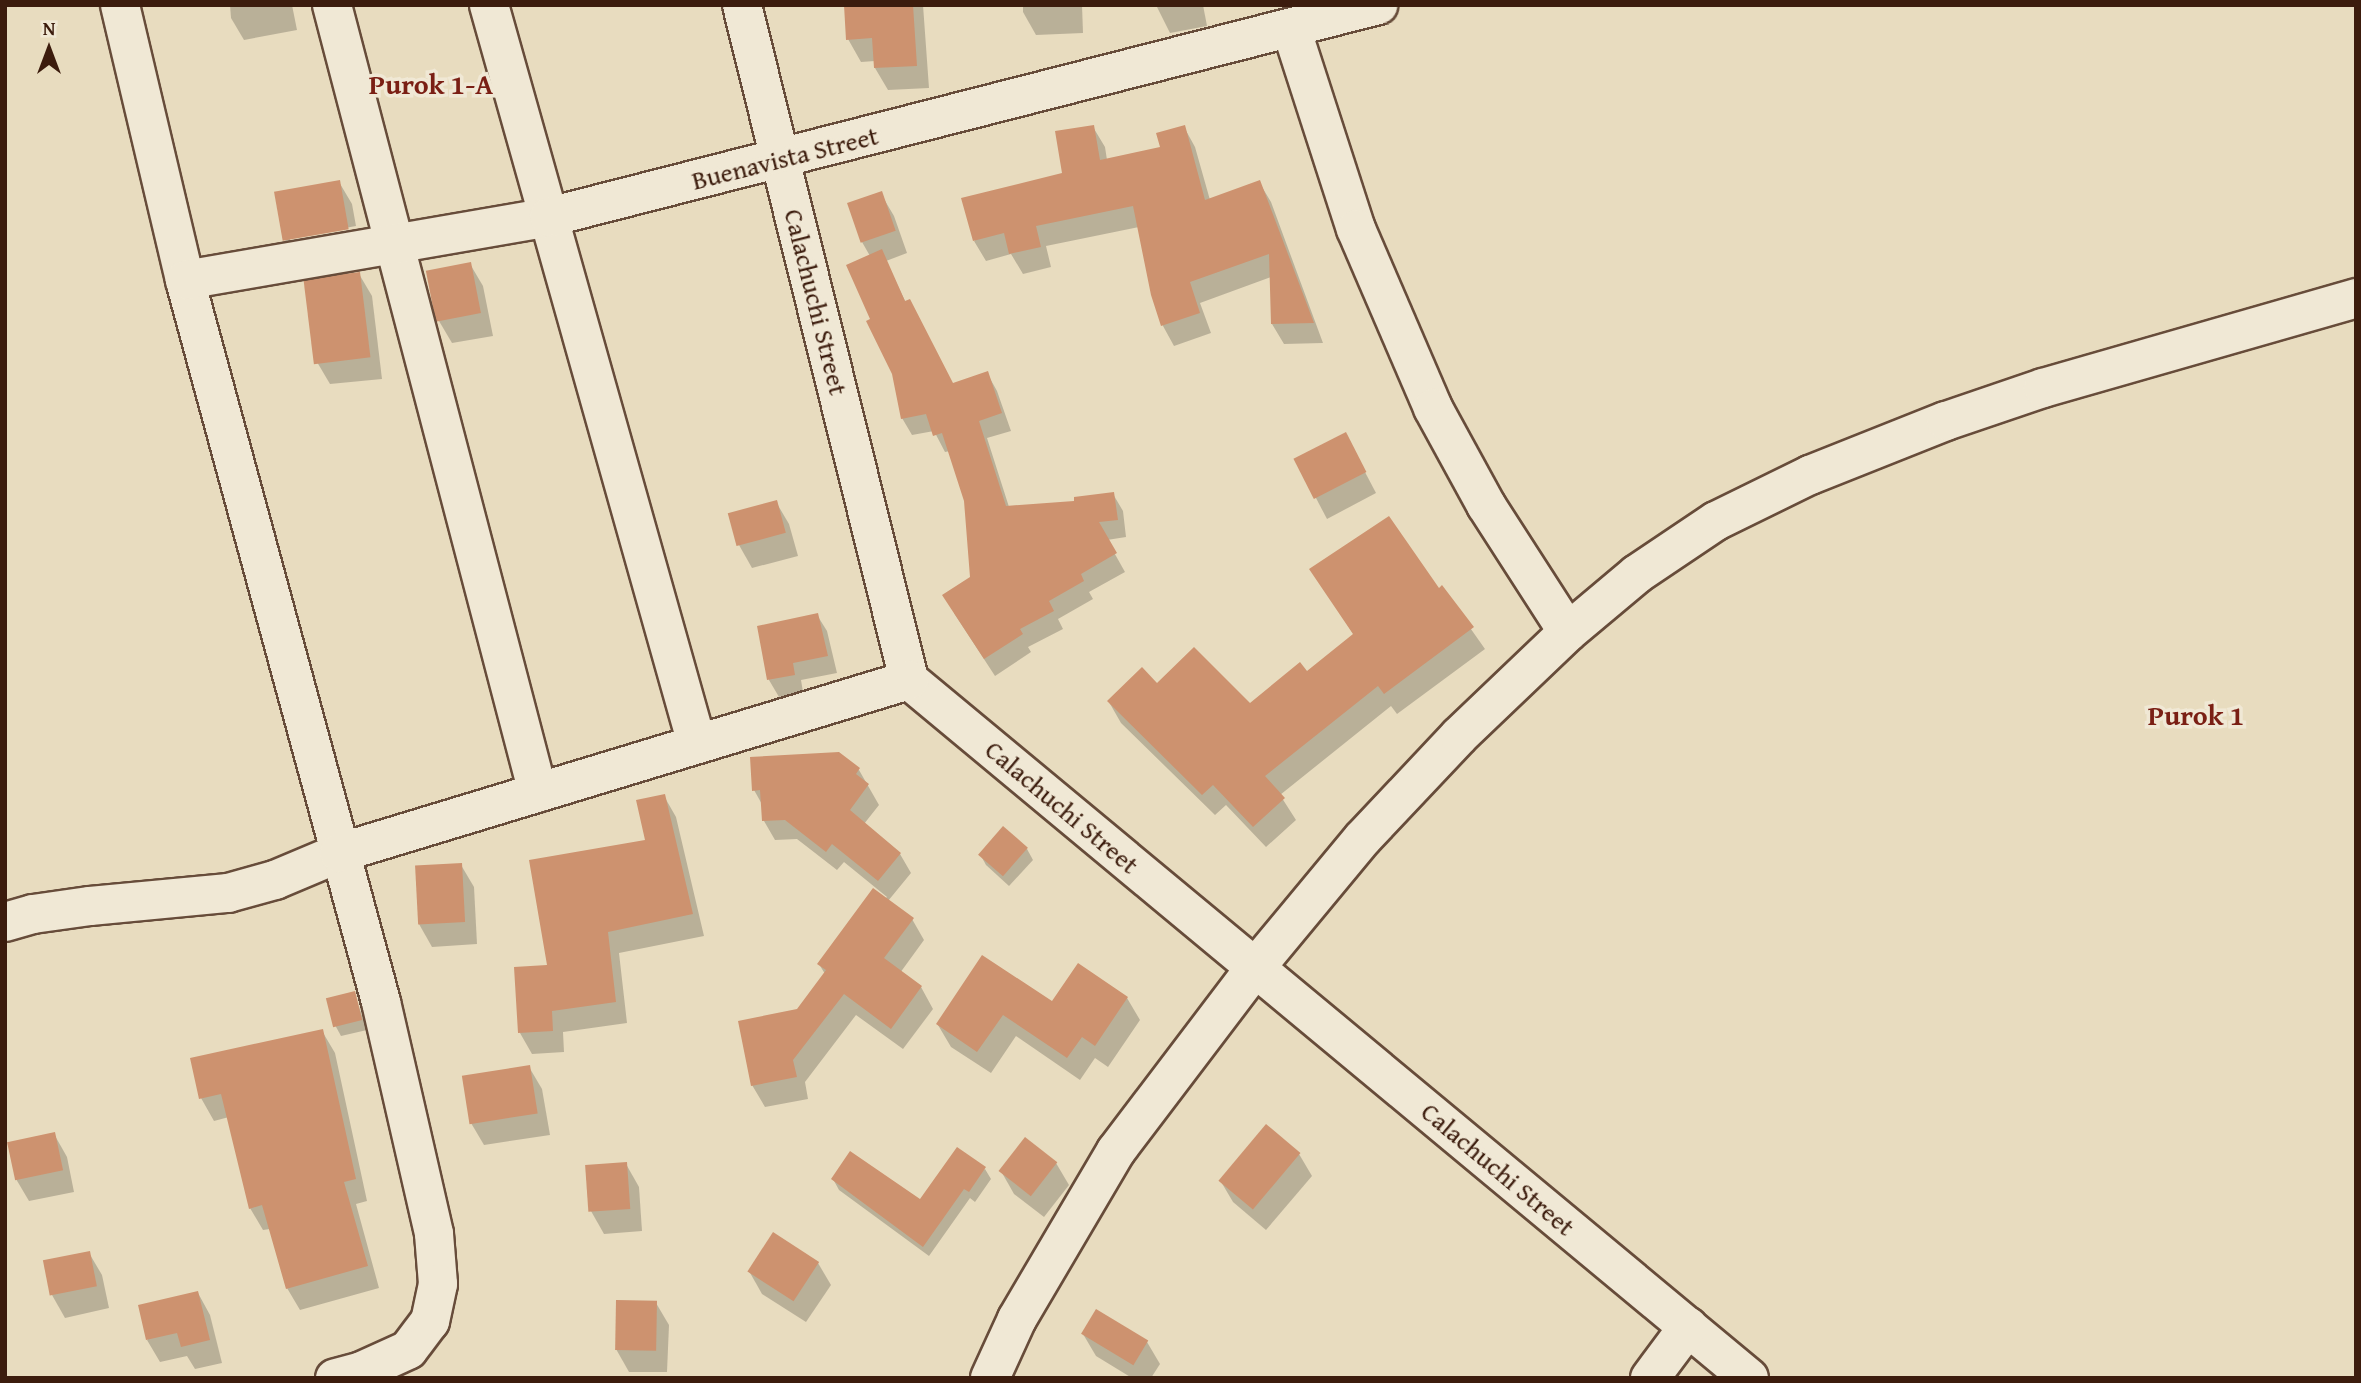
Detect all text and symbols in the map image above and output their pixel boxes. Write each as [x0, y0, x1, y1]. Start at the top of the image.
north arrow [14, 14, 84, 84]
text: N [43, 14, 55, 42]
district label: Purok 1-A [369, 67, 493, 101]
street label: Buenavista Street [689, 120, 881, 196]
street label: Calachuchi Street [778, 206, 854, 398]
district label: Purok 1 [2148, 698, 2244, 732]
street label: Calachuchi Street [979, 734, 1145, 880]
street label: Calachuchi Street [1415, 1096, 1581, 1242]

